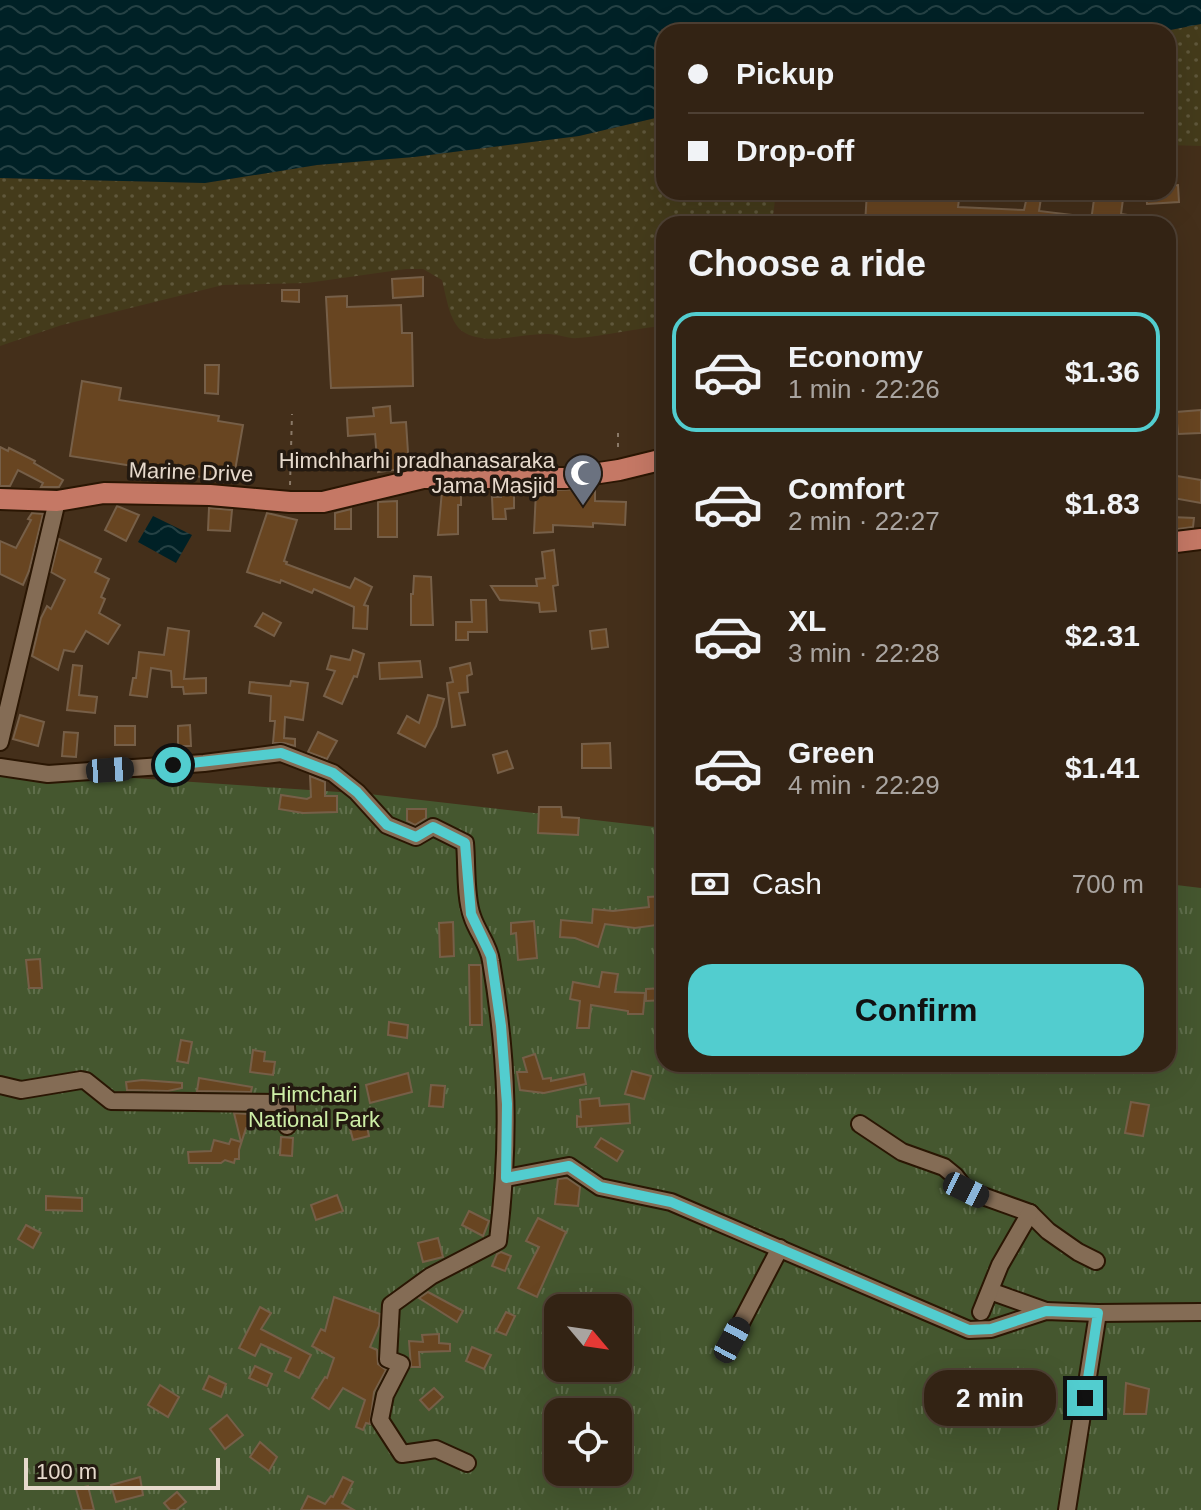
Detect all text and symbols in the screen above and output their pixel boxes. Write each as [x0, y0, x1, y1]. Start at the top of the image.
text: Pickup [736, 57, 834, 90]
text: Drop-off [736, 134, 854, 167]
text: Choose a ride [688, 243, 926, 284]
icon: car [692, 336, 764, 408]
text: Economy [788, 340, 923, 373]
text: $1.36 [1065, 355, 1140, 388]
text: 1 min · 22:26 [788, 374, 940, 404]
place label: Himchharhi pradhanasaraka Jama Masjid [279, 448, 556, 498]
mosque icon: Himchharhi pradhanasaraka Jama Masjid [562, 452, 604, 507]
street label: Marine Drive [128, 457, 254, 487]
icon: car [692, 468, 764, 540]
text: Comfort [788, 472, 905, 505]
text: $1.83 [1065, 487, 1140, 520]
text: 2 min · 22:27 [788, 506, 940, 536]
icon: car [692, 600, 764, 672]
text: XL [788, 604, 826, 637]
text: $2.31 [1065, 619, 1140, 652]
text: 3 min · 22:28 [788, 638, 940, 668]
icon: car [692, 732, 764, 804]
text: Green [788, 736, 875, 769]
route start [155, 747, 191, 783]
text: $1.41 [1065, 751, 1140, 784]
car [85, 756, 135, 784]
text: 4 min · 22:29 [788, 770, 940, 800]
icon: cash [688, 862, 732, 906]
text: Cash [752, 867, 822, 900]
text: 700 m [1072, 869, 1144, 899]
button: Confirm [688, 964, 1144, 1056]
park label: Himchari National Park [248, 1082, 381, 1132]
car [939, 1169, 993, 1211]
north arrow [544, 1294, 632, 1382]
map controls [544, 1294, 632, 1486]
car [710, 1313, 754, 1367]
callout: 2 min [925, 1370, 1057, 1426]
route end [1067, 1380, 1103, 1416]
text: 2 min [956, 1383, 1024, 1413]
button: locate [544, 1398, 632, 1486]
scale bar [24, 1454, 220, 1490]
text: 100 m [36, 1459, 97, 1484]

